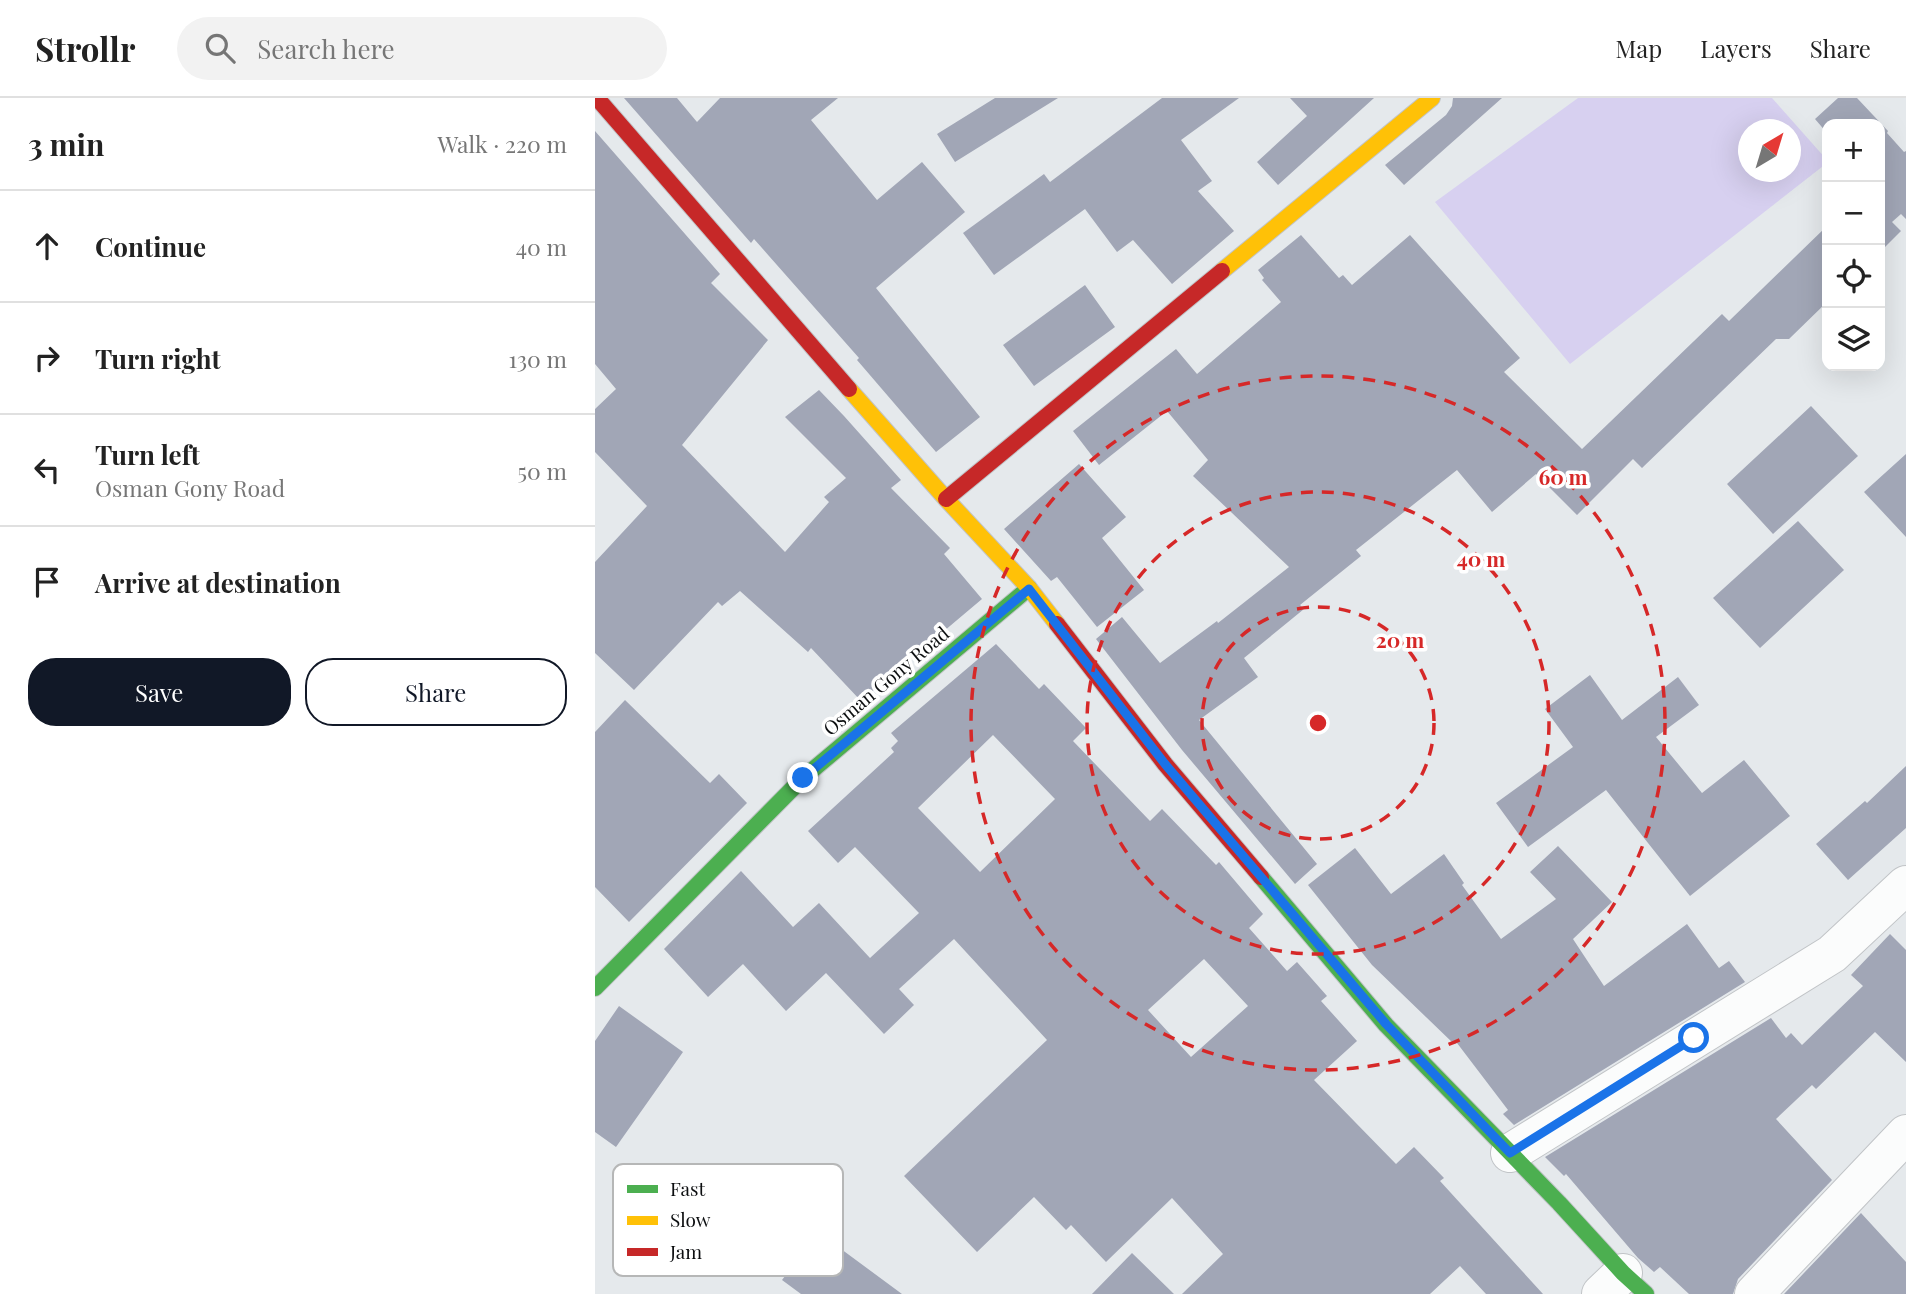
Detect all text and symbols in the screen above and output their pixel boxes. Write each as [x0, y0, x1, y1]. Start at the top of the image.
search box [177, 17, 667, 80]
text: Strollr [35, 26, 135, 70]
icon: search [201, 29, 239, 67]
text: Search here [257, 31, 395, 66]
text: Map [1616, 32, 1662, 64]
text: Layers [1700, 32, 1772, 64]
text: Share [1810, 32, 1871, 64]
north arrow [1738, 119, 1801, 182]
map controls [1822, 119, 1885, 371]
button: + [1822, 119, 1885, 182]
text: 3 min [28, 124, 104, 164]
text: Walk · 220 m [437, 128, 567, 159]
button: − [1822, 182, 1885, 245]
icon: ahead [28, 227, 66, 265]
text: Continue [95, 229, 206, 264]
text: 40 m [516, 231, 567, 262]
button: locate [1822, 245, 1885, 308]
button: layers [1822, 308, 1885, 371]
icon: right [28, 339, 66, 377]
text: Turn right [95, 341, 221, 376]
text: 130 m [509, 343, 567, 374]
text: Turn left [95, 437, 200, 472]
icon: left [28, 451, 66, 489]
text: 50 m [518, 455, 567, 486]
text: 60 m [1538, 462, 1588, 490]
text: Osman Gony Road [95, 472, 285, 503]
text: 40 m [1457, 544, 1505, 572]
icon: arrive [28, 563, 66, 601]
text: Arrive at destination [95, 565, 341, 600]
street label: Osman Gony Road [817, 620, 954, 741]
text: 20 m [1376, 625, 1424, 653]
button: Save [28, 658, 291, 726]
button: Share [305, 658, 567, 726]
centre of rings [1306, 711, 1330, 735]
route end [787, 762, 818, 793]
route start [1678, 1022, 1709, 1053]
legend [613, 1164, 843, 1276]
text: Fast [670, 1175, 706, 1201]
text: Slow [670, 1206, 711, 1232]
text: Jam [669, 1238, 702, 1264]

